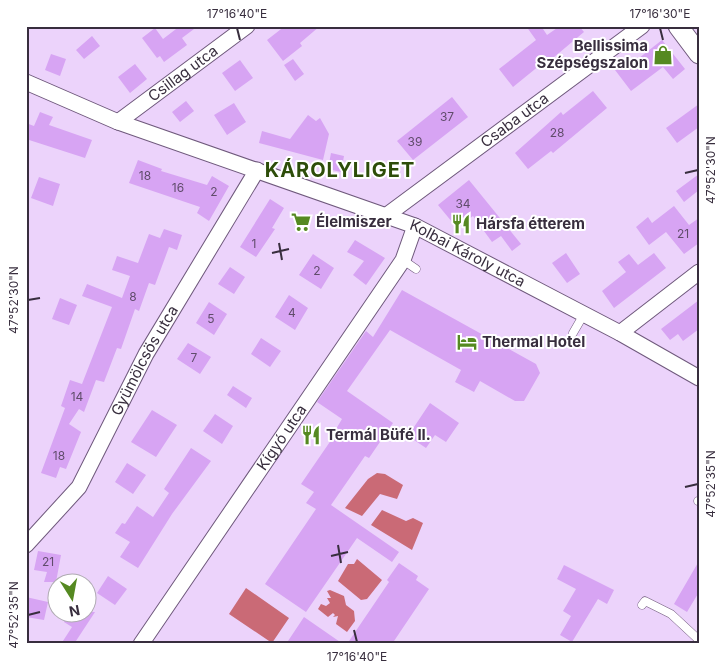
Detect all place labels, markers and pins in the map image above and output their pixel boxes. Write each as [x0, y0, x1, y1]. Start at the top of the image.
place label: Bellissima Szépségszalon [536, 36, 648, 72]
shop icon: Bellissima Szépségszalon [652, 44, 674, 66]
supermarket icon: Élelmiszer [290, 211, 312, 233]
place label: Élelmiszer [316, 212, 392, 231]
restaurant icon: Hársfa étterem [450, 213, 472, 235]
place label: Hársfa étterem [476, 214, 585, 233]
hotel icon: Thermal Hotel [456, 331, 478, 353]
place label: Thermal Hotel [482, 332, 585, 351]
restaurant icon: Termál Büfé II. [300, 424, 322, 446]
place label: Termál Büfé II. [326, 425, 431, 444]

